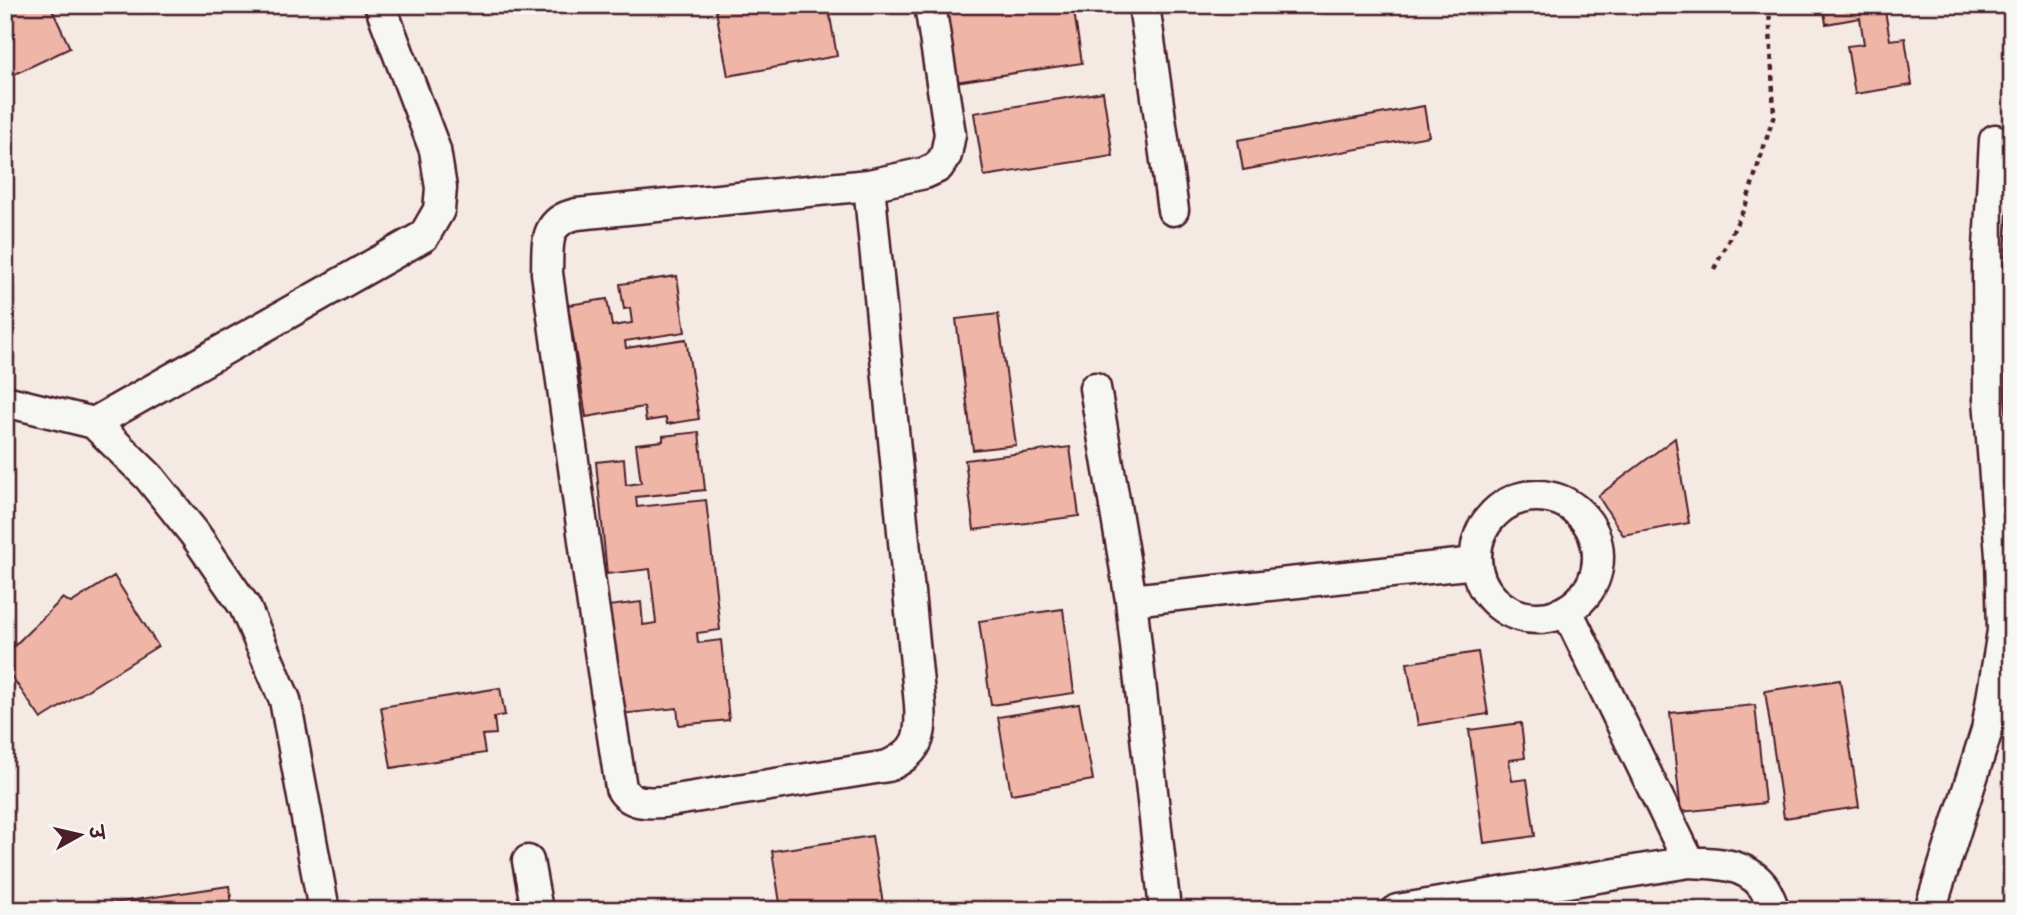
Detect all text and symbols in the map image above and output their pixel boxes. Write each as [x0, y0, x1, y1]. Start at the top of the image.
north arrow [46, 800, 116, 870]
text: उ [84, 823, 109, 843]

